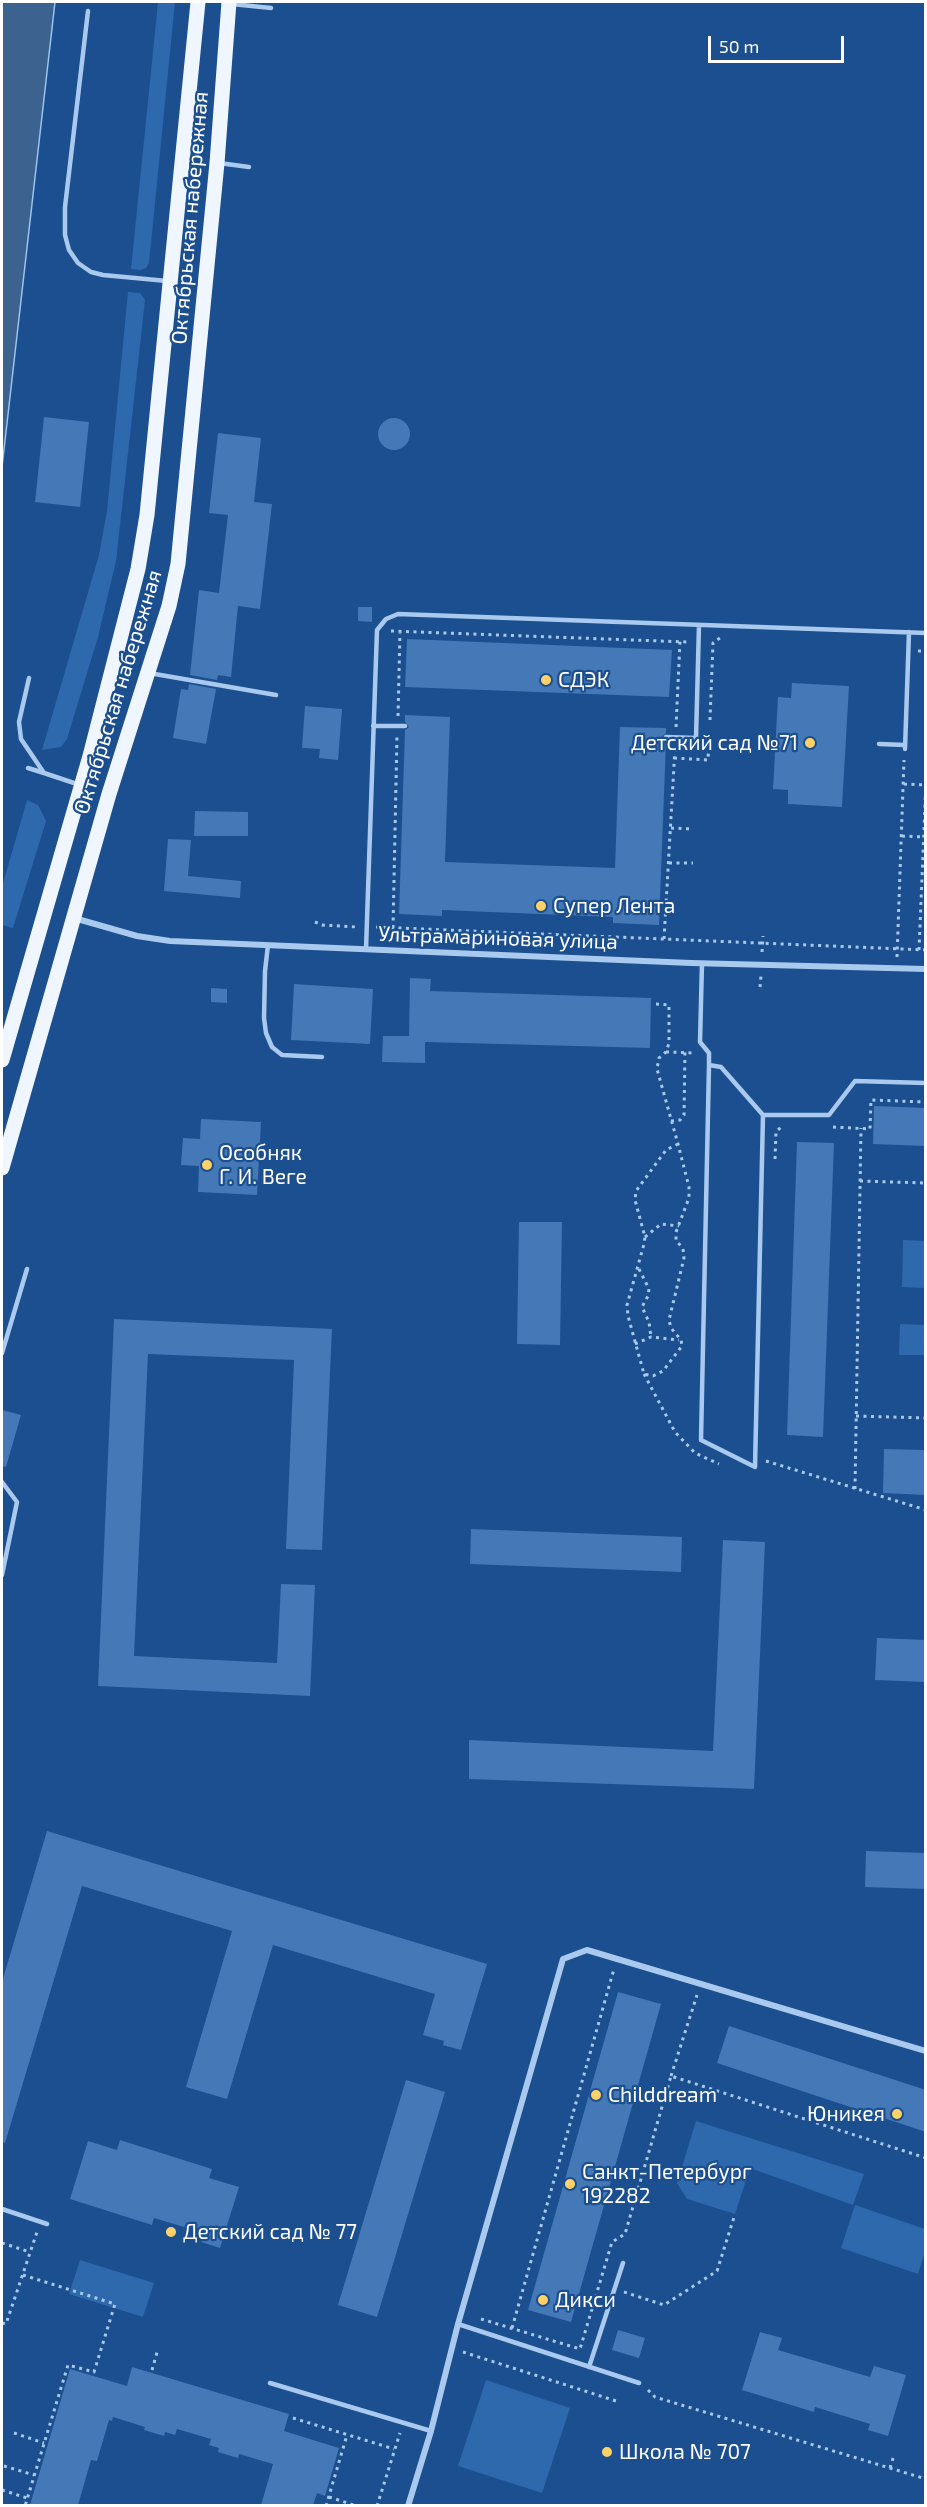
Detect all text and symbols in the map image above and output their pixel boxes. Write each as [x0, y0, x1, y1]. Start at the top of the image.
scale bar [711, 24, 848, 62]
text: 50 m [719, 35, 759, 57]
street label: Октябрьская набережная [166, 90, 214, 346]
street label: Октябрьская набережная [69, 567, 167, 817]
place label: СДЭК [558, 667, 609, 693]
marker: СДЭК [539, 673, 553, 687]
place label: Детский сад №71 [631, 730, 798, 756]
marker: Детский сад №71 [803, 736, 817, 750]
place label: Супер Лента [553, 893, 675, 919]
marker: Супер Лента [534, 899, 548, 913]
street label: Ультрамариновая улица [378, 921, 618, 955]
place label: Особняк Г. И. Веге [219, 1140, 307, 1190]
marker: Особняк Г. И. Веге [200, 1158, 214, 1172]
place label: Childdream [608, 2082, 717, 2108]
marker: Childdream [589, 2088, 603, 2102]
place label: Юникея [807, 2101, 885, 2127]
marker: Юникея [890, 2107, 904, 2121]
place label: Санкт-Петербург 192282 [582, 2159, 752, 2209]
marker: Санкт-Петербург 192282 [563, 2177, 577, 2191]
place label: Детский сад № 77 [183, 2219, 357, 2245]
marker: Детский сад № 77 [164, 2225, 178, 2239]
place label: Дикси [555, 2287, 616, 2313]
marker: Дикси [536, 2293, 550, 2307]
place label: Школа № 707 [619, 2439, 751, 2465]
marker: Школа № 707 [600, 2445, 614, 2459]

